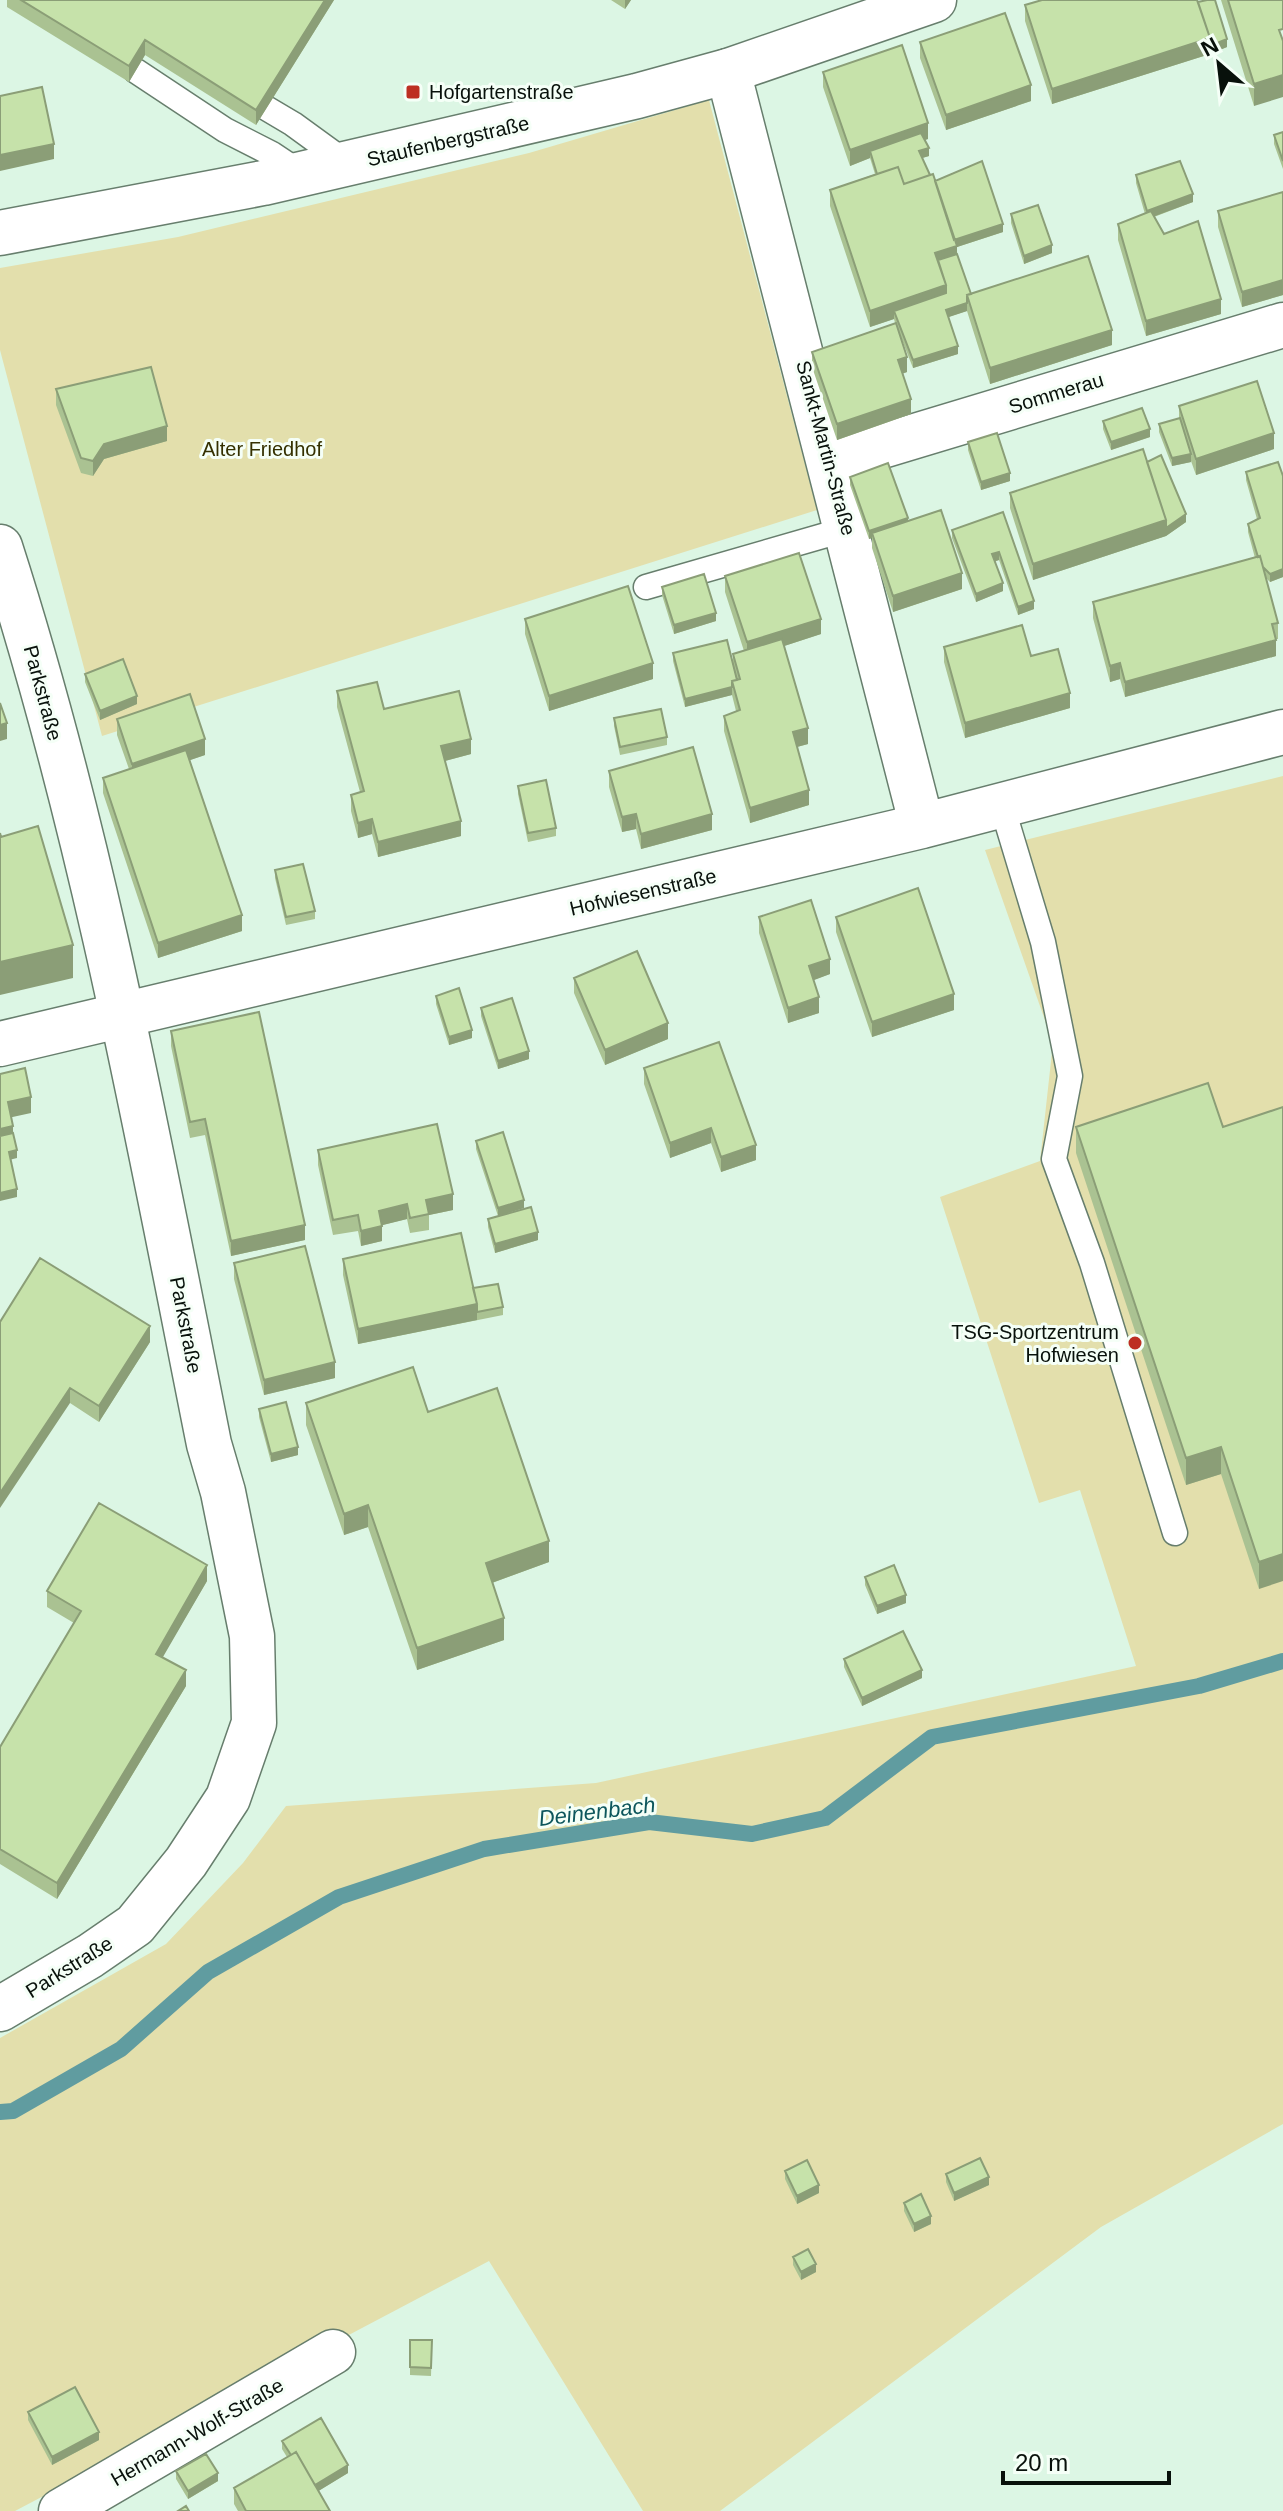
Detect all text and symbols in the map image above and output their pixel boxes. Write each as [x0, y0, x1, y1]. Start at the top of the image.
north arrow [1179, 24, 1259, 104]
text: N [1197, 32, 1223, 62]
place label: Hofgartenstraße [429, 81, 574, 103]
marker: Hofgartenstraße [404, 83, 422, 101]
street label: Staufenbergstraße [365, 112, 531, 170]
street label: Sankt-Martin-Straße [792, 358, 860, 538]
street label: Sommerau [1006, 368, 1106, 418]
park label: Alter Friedhof [202, 438, 322, 460]
street label: Parkstraße [20, 643, 66, 743]
street label: Hofwiesenstraße [567, 864, 719, 920]
street label: Parkstraße [166, 1275, 206, 1375]
place label: TSG-Sportzentrum Hofwiesen [951, 1321, 1119, 1366]
marker: TSG-Sportzentrum Hofwiesen [1126, 1334, 1144, 1352]
water label: Deinenbach [537, 1792, 657, 1831]
street label: Parkstraße [22, 1932, 116, 2002]
street label: Hermann-Wolf-Straße [107, 2374, 287, 2490]
scale bar [1003, 2435, 1169, 2485]
text: 20 m [1015, 2449, 1068, 2476]

